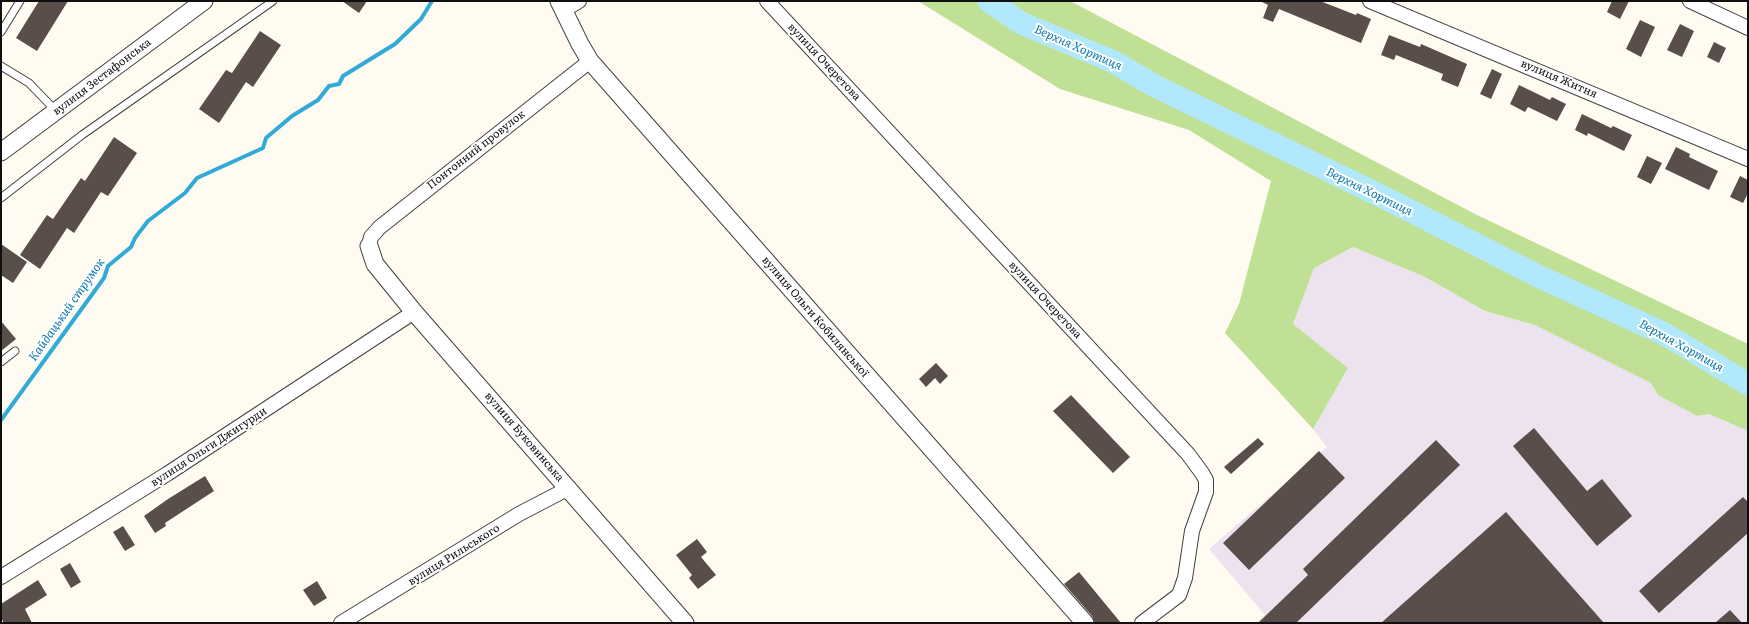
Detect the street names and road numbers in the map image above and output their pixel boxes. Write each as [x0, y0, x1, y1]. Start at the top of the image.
street label: вулиця Очеретова [785, 21, 863, 103]
street label: вулиця Зестафонська [50, 36, 154, 118]
street label: вулиця Житня [1519, 57, 1599, 101]
street label: Понтонний провулок [424, 108, 528, 192]
street label: вулиця Ольги Кобилянської [759, 254, 871, 380]
street label: вулиця Очеретова [1006, 259, 1084, 341]
street label: вулиця Буковинська [482, 390, 566, 484]
street label: вулиця Ольги Джигурди [149, 405, 269, 489]
street label: вулиця Рильського [406, 521, 502, 589]

